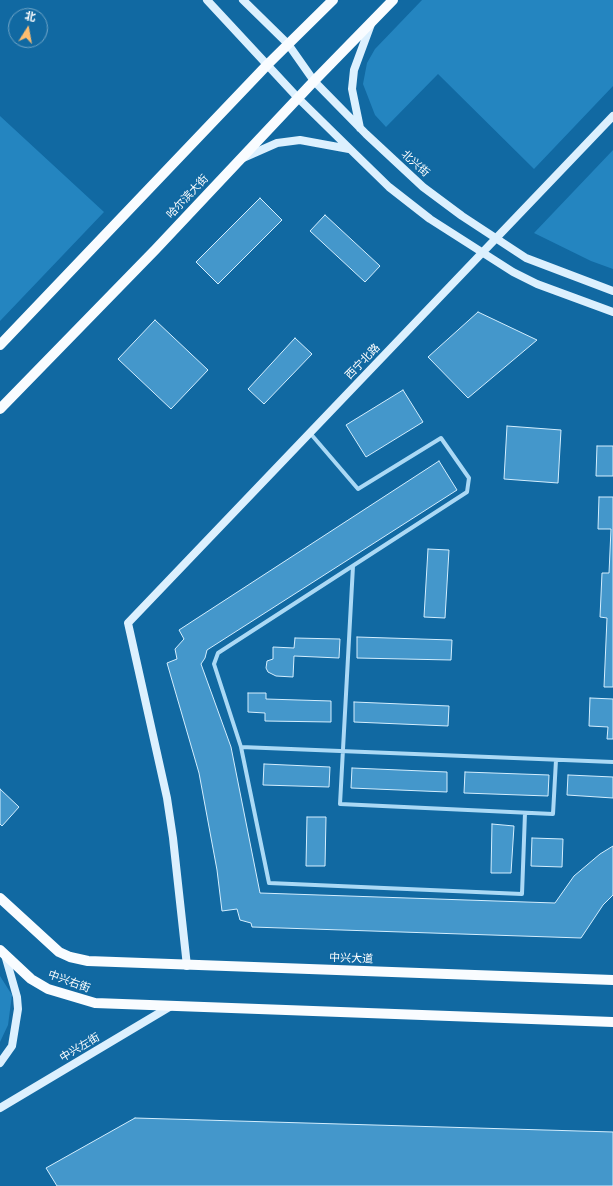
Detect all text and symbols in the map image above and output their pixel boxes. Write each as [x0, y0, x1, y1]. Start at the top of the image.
north arrow [8, 8, 48, 48]
text: 北 [24, 9, 37, 24]
street label: 北兴街 [398, 148, 432, 180]
street label: 哈尔滨大街 [164, 172, 212, 222]
street label: 西宁北路 [343, 342, 383, 382]
street label: 中兴大道 [329, 952, 373, 966]
street label: 中兴右街 [46, 968, 92, 996]
street label: 中兴左街 [58, 1031, 102, 1065]

